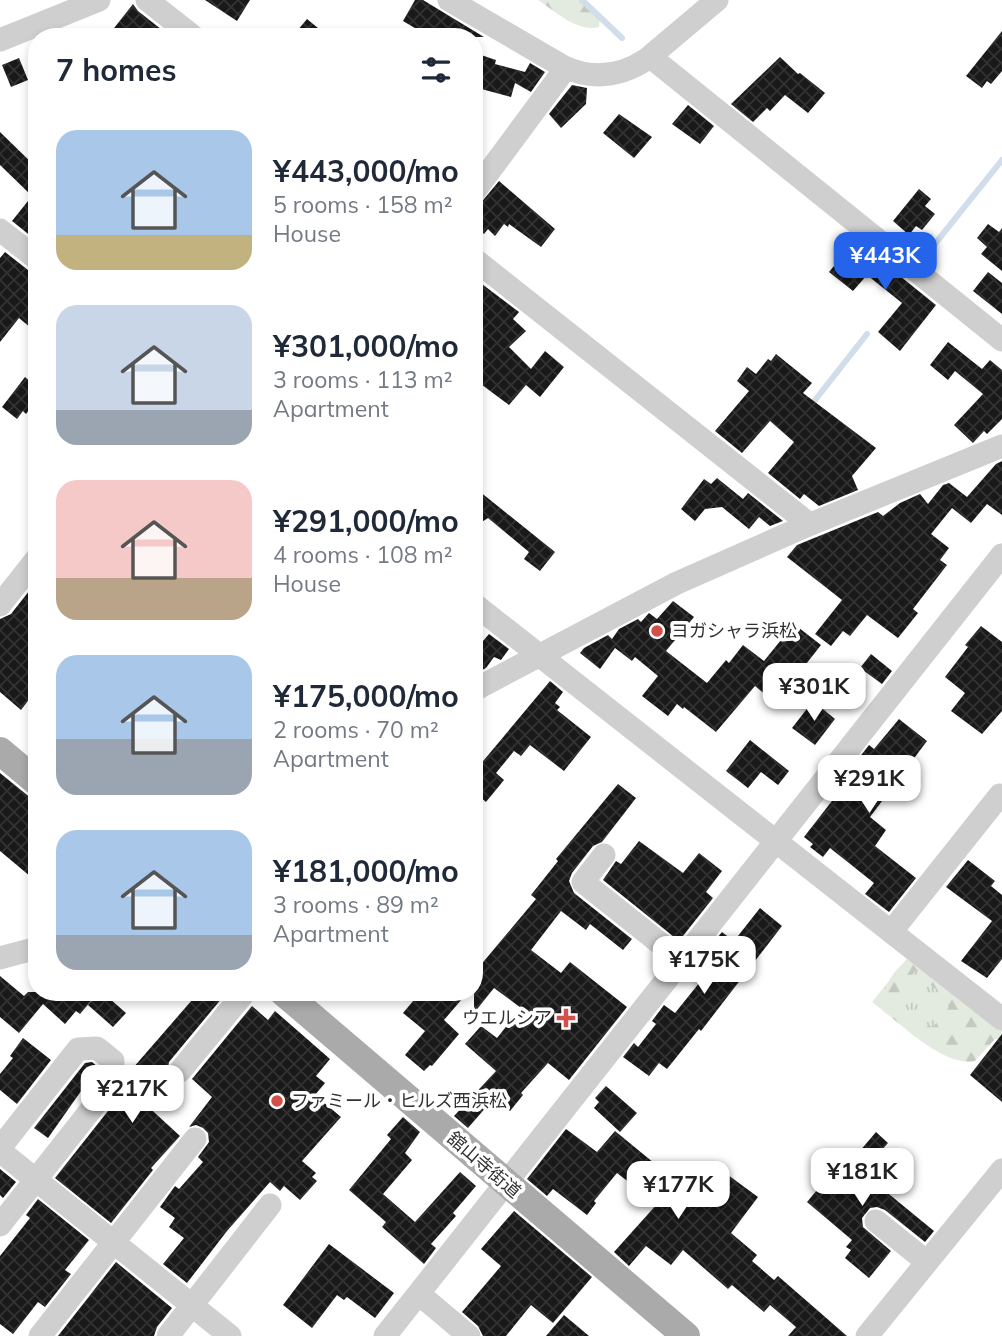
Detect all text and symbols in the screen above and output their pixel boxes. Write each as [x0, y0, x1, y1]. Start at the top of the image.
text: 7 homes [56, 51, 177, 89]
icon: filters [417, 51, 455, 89]
text: ¥443,000/mo [273, 152, 459, 190]
icon: home [112, 158, 196, 242]
text: 5 rooms · 158 m² [273, 190, 453, 219]
text: House [273, 219, 341, 248]
pin: ¥443K [836, 232, 934, 292]
text: ¥443K [850, 240, 920, 269]
text: ¥301,000/mo [273, 327, 459, 365]
icon: home [112, 333, 196, 417]
text: 3 rooms · 113 m² [273, 365, 453, 394]
text: Apartment [273, 394, 389, 423]
text: ¥291,000/mo [273, 502, 459, 540]
icon: home [112, 508, 196, 592]
text: 4 rooms · 108 m² [273, 540, 453, 569]
text: House [273, 569, 341, 598]
place label: ヨガシャラ浜松 [671, 619, 797, 642]
marker: ヨガシャラ浜松 [649, 623, 665, 639]
pin: ¥301K [765, 664, 863, 723]
text: ¥301K [779, 671, 849, 700]
text: ¥175,000/mo [273, 677, 459, 715]
icon: home [112, 683, 196, 767]
text: 2 rooms · 70 m² [273, 715, 439, 744]
text: Apartment [273, 744, 389, 773]
pin: ¥291K [820, 756, 918, 815]
text: ¥291K [834, 763, 904, 792]
text: ¥181,000/mo [273, 852, 459, 890]
icon: home [112, 858, 196, 942]
text: 3 rooms · 89 m² [273, 890, 439, 919]
text: Apartment [273, 919, 389, 948]
pin: ¥175K [655, 936, 753, 996]
text: ¥175K [669, 944, 739, 973]
place label: ウエルシア [462, 1006, 552, 1029]
marker: ウエルシア [558, 1010, 574, 1026]
pin: ¥217K [83, 1066, 181, 1125]
text: ¥217K [97, 1073, 167, 1102]
place label: ファミール・ヒルズ西浜松 [291, 1089, 507, 1112]
marker: ファミール・ヒルズ西浜松 [269, 1093, 285, 1109]
street label: 舘山寺街道 [443, 1126, 526, 1203]
pin: ¥181K [813, 1148, 911, 1208]
text: ¥181K [827, 1156, 897, 1185]
pin: ¥177K [629, 1162, 727, 1221]
text: ¥177K [643, 1169, 713, 1198]

